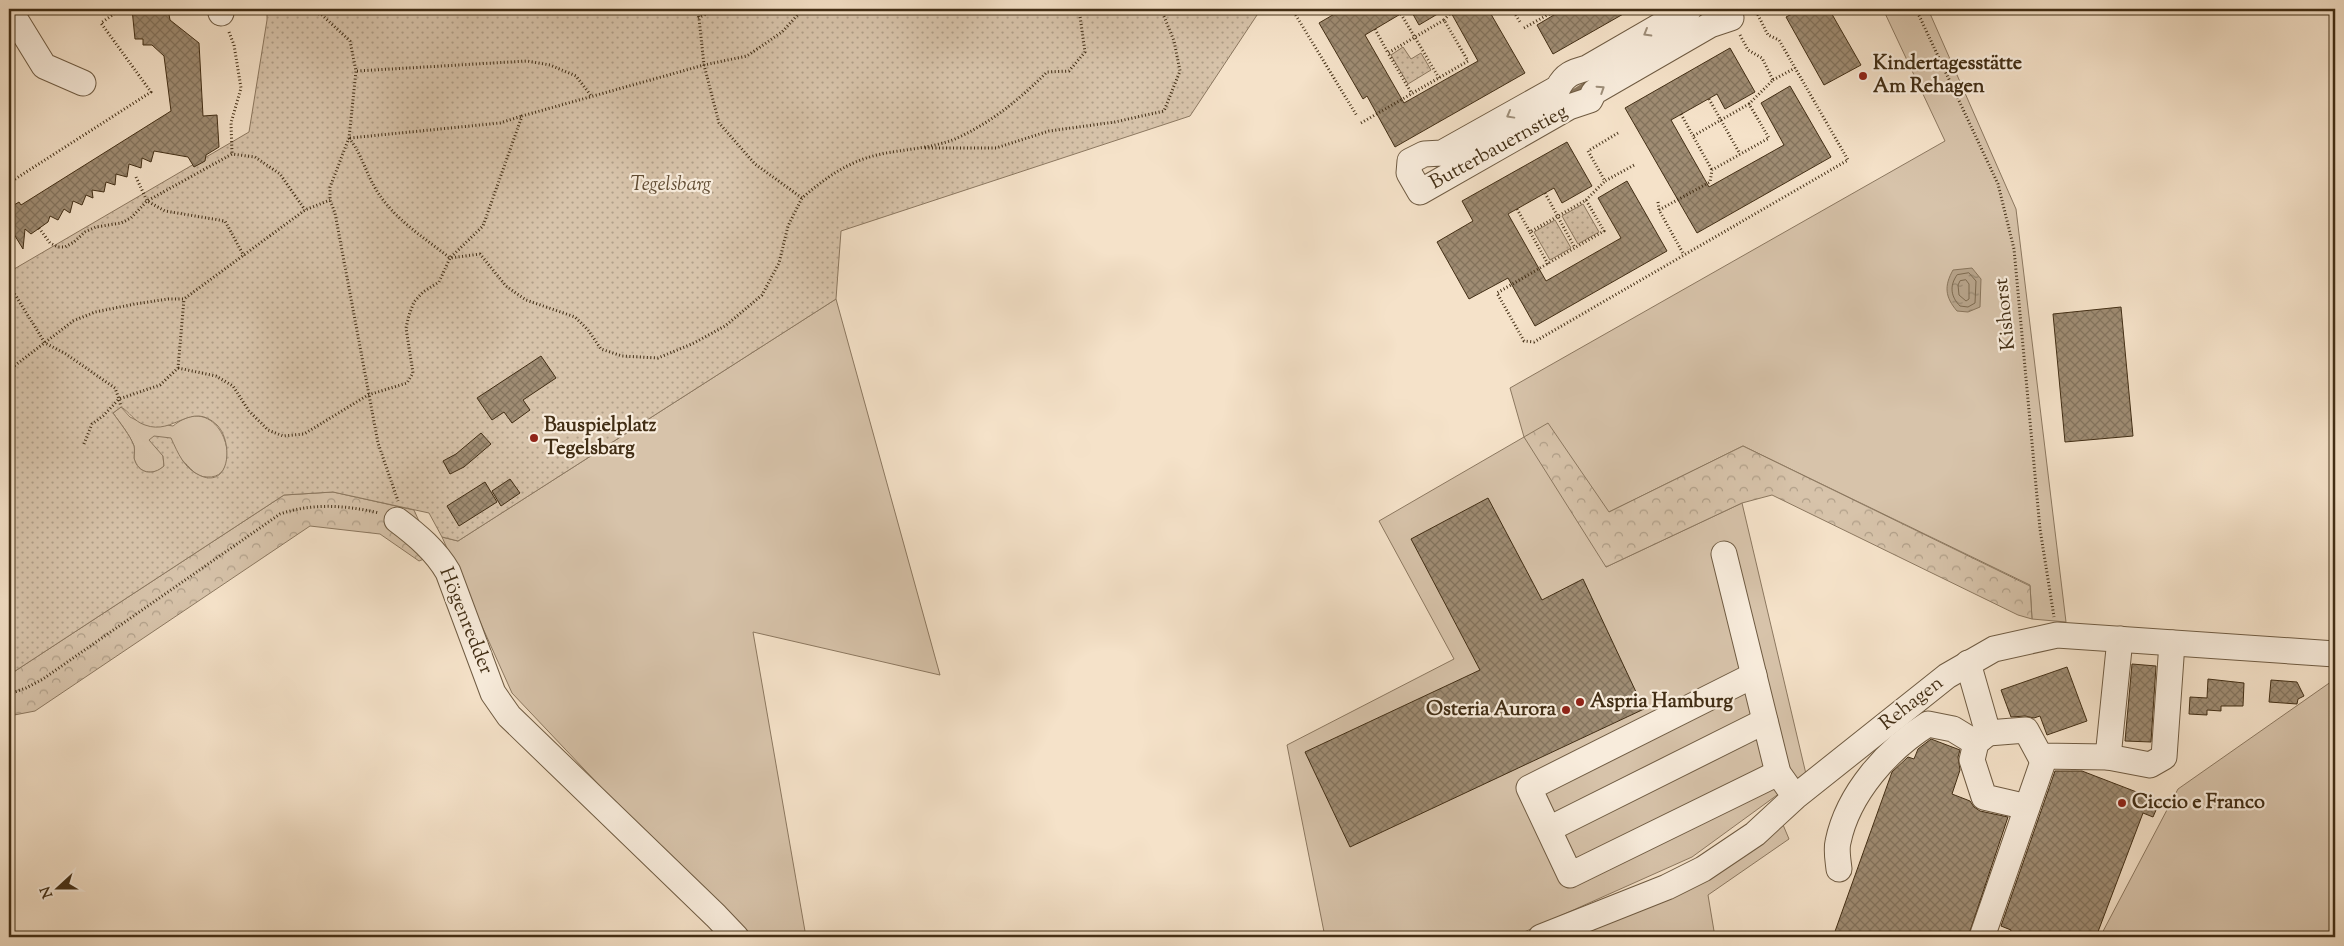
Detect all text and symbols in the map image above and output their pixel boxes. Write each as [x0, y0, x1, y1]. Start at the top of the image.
one-way arrow [1644, 27, 1653, 37]
place label: Kindertagesstätte Am Rehagen [1873, 50, 2022, 102]
marker: Kindertagesstätte Am Rehagen [1857, 70, 1869, 82]
one-way arrow [1596, 86, 1605, 96]
street label: Butterbauernstieg [1425, 98, 1574, 198]
one-way arrow [1506, 109, 1515, 119]
park label: Tegelsbarg [630, 171, 712, 200]
street label: Kishorst [1988, 276, 2024, 352]
place label: Bauspielplatz Tegelsbarg [544, 412, 657, 464]
marker: Bauspielplatz Tegelsbarg [528, 432, 540, 444]
street label: Högenredder [430, 563, 500, 679]
street label: Rehagen [1874, 670, 1950, 738]
place label: Aspria Hamburg [1590, 688, 1733, 717]
place label: Osteria Aurora [1426, 696, 1557, 725]
marker: Aspria Hamburg [1574, 696, 1586, 708]
marker: Osteria Aurora [1560, 704, 1572, 716]
place label: Ciccio e Franco [2132, 789, 2265, 818]
marker: Ciccio e Franco [2116, 797, 2128, 809]
north arrow [32, 864, 82, 914]
text: N [36, 883, 59, 901]

